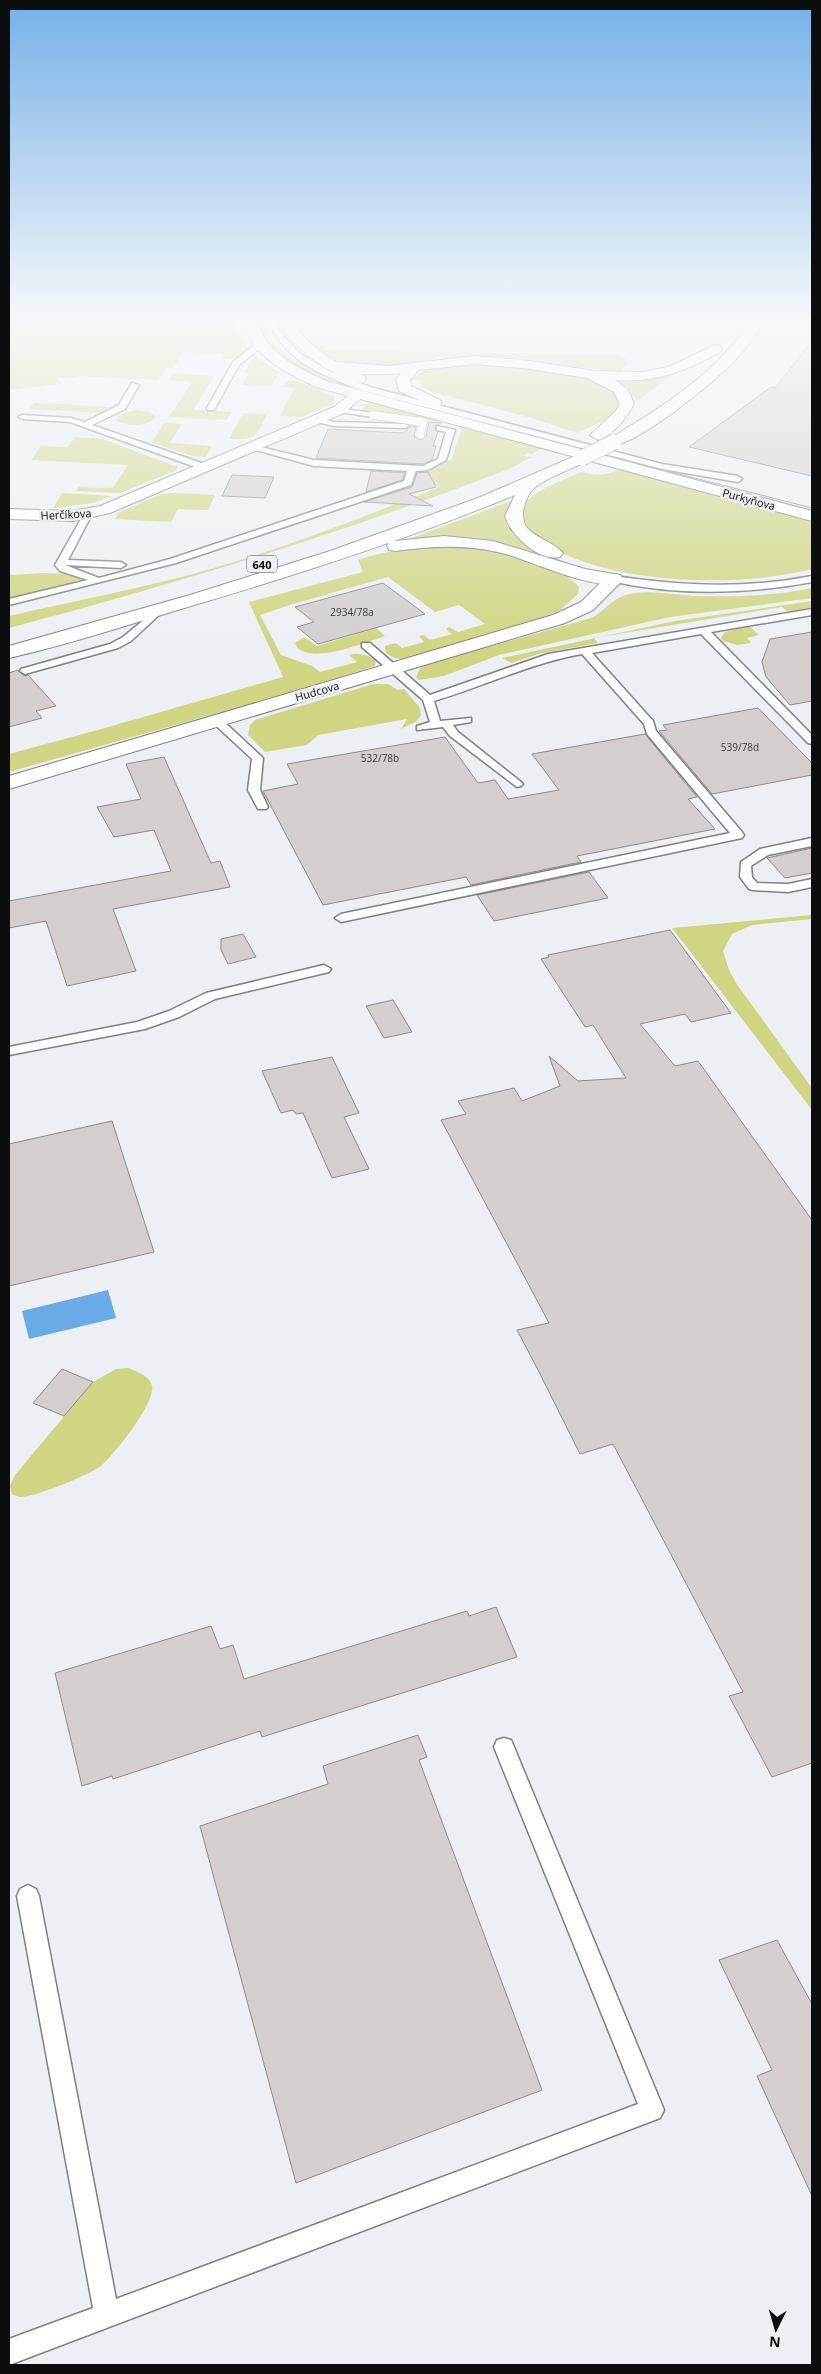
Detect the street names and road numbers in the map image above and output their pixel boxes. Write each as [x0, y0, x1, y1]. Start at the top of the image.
street label: Purkyňova [721, 485, 777, 513]
street label: Herčíkova [40, 505, 92, 523]
road number: 640 [247, 556, 277, 572]
street label: Hudcova [293, 678, 341, 704]

